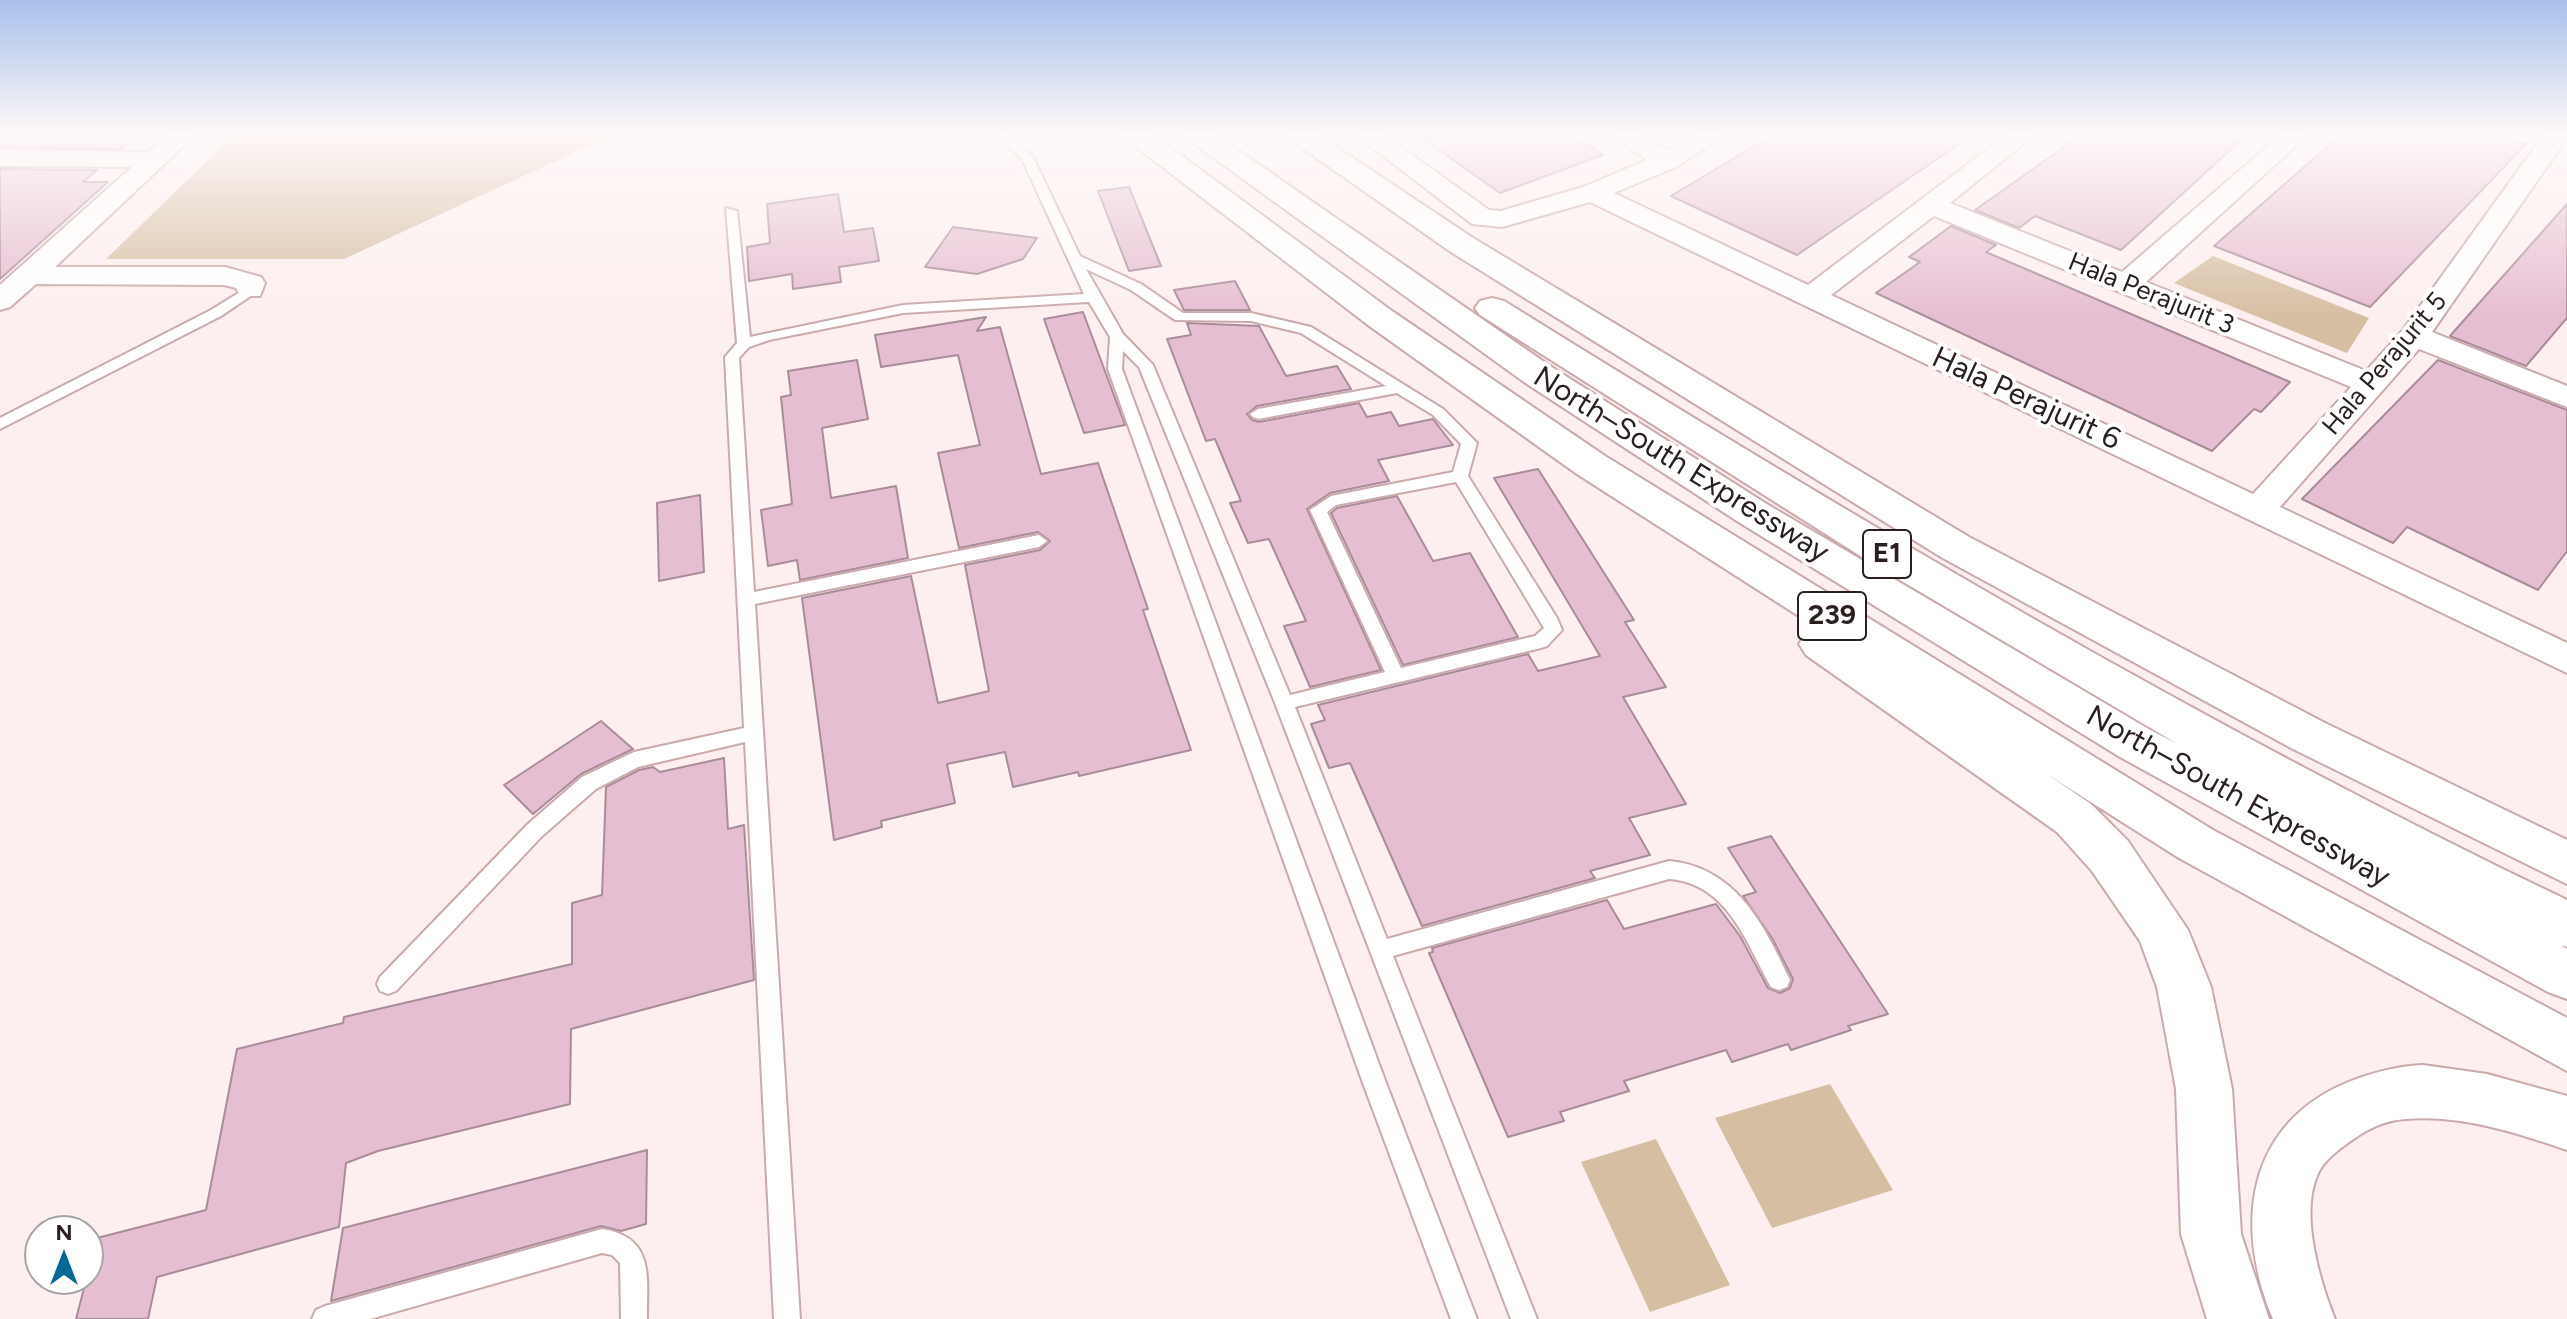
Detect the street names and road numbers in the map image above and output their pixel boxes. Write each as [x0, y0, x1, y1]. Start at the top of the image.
street label: Hala Perajurit 3 [2064, 247, 2238, 341]
street label: Hala Perajurit 5 [2316, 286, 2454, 442]
street label: Hala Perajurit 6 [1926, 340, 2126, 458]
street label: North–South Expressway [1527, 359, 1835, 571]
road number: E1 [1863, 530, 1911, 578]
road number: 239 [1798, 592, 1866, 640]
street label: North–South Expressway [2080, 698, 2396, 896]

